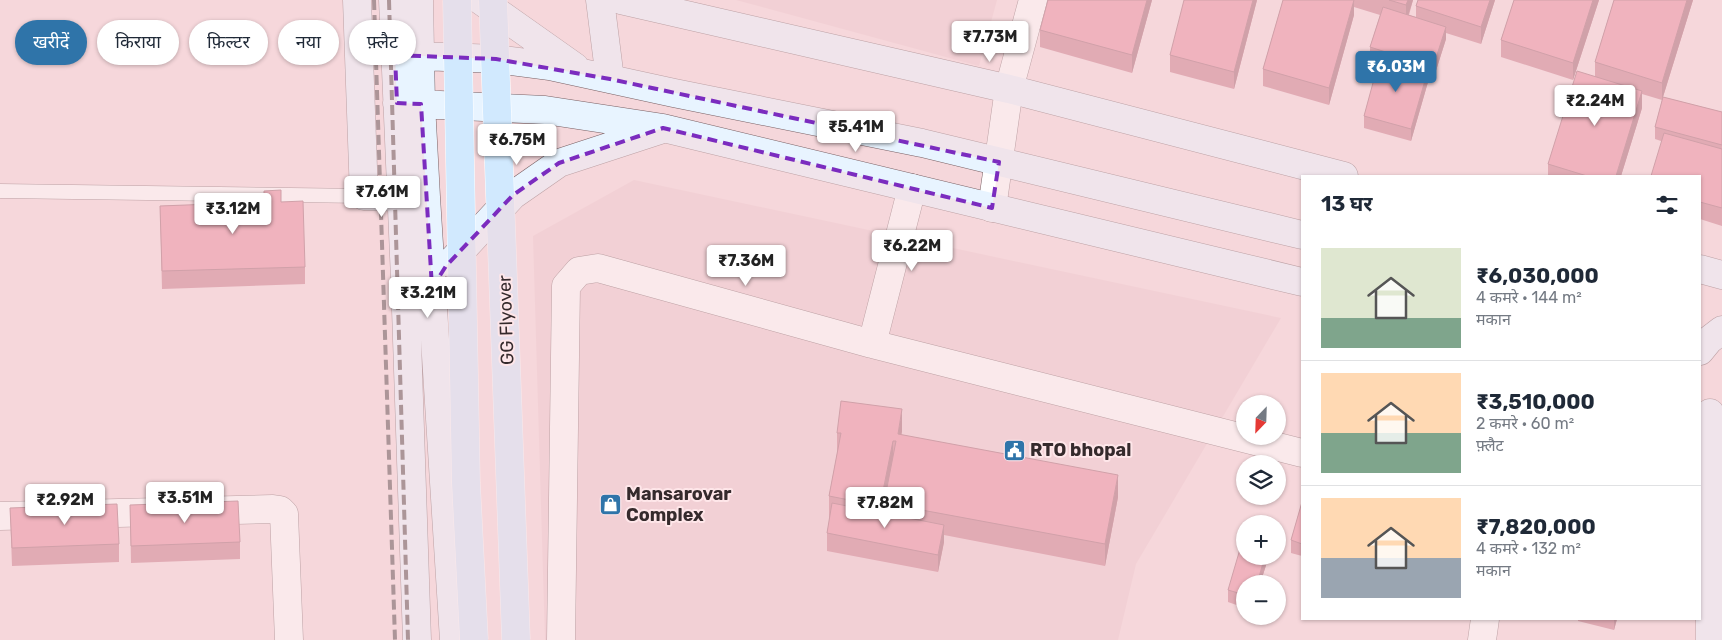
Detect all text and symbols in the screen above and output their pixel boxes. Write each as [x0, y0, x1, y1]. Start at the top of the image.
chip: खरीदें [15, 20, 87, 65]
chip: किराया [97, 20, 179, 65]
chip: फ़िल्टर [189, 20, 268, 65]
chip: नया [278, 20, 339, 65]
chip: फ़्लैट [349, 20, 416, 65]
pin: ₹7.73M [949, 20, 1031, 63]
text: ₹7.73M [963, 27, 1017, 46]
pin: ₹6.03M [1355, 51, 1437, 93]
text: ₹6.03M [1366, 57, 1426, 76]
pin: ₹2.24M [1554, 84, 1636, 127]
text: ₹2.24M [1565, 91, 1625, 110]
pin: ₹5.41M [815, 110, 897, 153]
text: ₹5.41M [828, 117, 884, 136]
pin: ₹6.75M [476, 124, 558, 166]
text: ₹6.75M [489, 130, 545, 149]
pin: ₹7.61M [341, 176, 423, 218]
text: ₹7.61M [355, 182, 409, 201]
text: 13 घर [1321, 191, 1373, 216]
icon: filters [1653, 191, 1681, 219]
pin: ₹3.12M [192, 192, 274, 235]
text: ₹3.12M [205, 199, 261, 218]
pin: ₹6.22M [871, 230, 953, 272]
text: ₹6.22M [883, 236, 941, 255]
pin: ₹7.36M [705, 244, 787, 287]
text: ₹7.36M [718, 251, 774, 270]
text: ₹6,030,000 [1476, 263, 1599, 288]
icon: home [1361, 268, 1421, 328]
street label: GG Flyover [493, 274, 519, 365]
pin: ₹3.21M [387, 276, 469, 319]
text: ₹3.21M [400, 283, 456, 302]
text: 4 कमरे · 144 m² [1476, 288, 1582, 307]
text: मकान [1476, 310, 1511, 329]
text: ₹3,510,000 [1476, 389, 1595, 414]
icon: home [1361, 393, 1421, 453]
north arrow [1236, 395, 1286, 445]
map controls [1236, 395, 1286, 625]
text: 2 कमरे · 60 m² [1476, 414, 1574, 433]
text: फ़्लैट [1476, 436, 1504, 455]
public building icon: RTO bhopal [1002, 438, 1026, 462]
place label: RTO bhopal [1030, 439, 1131, 461]
button: layers [1236, 455, 1286, 505]
pin: ₹3.51M [144, 482, 226, 524]
place label: Mansarovar Complex [626, 483, 732, 526]
pin: ₹2.92M [24, 484, 106, 526]
pin: ₹7.82M [844, 486, 926, 529]
text: ₹3.51M [157, 488, 213, 507]
text: ₹2.92M [36, 490, 94, 509]
shop icon: Mansarovar Complex [598, 492, 622, 516]
text: ₹7.82M [857, 493, 913, 512]
text: ₹7,820,000 [1476, 514, 1596, 539]
button: + [1236, 515, 1286, 565]
icon: home [1361, 518, 1421, 578]
text: 4 कमरे · 132 m² [1476, 539, 1581, 558]
text: मकान [1476, 561, 1511, 580]
button: − [1236, 575, 1286, 625]

